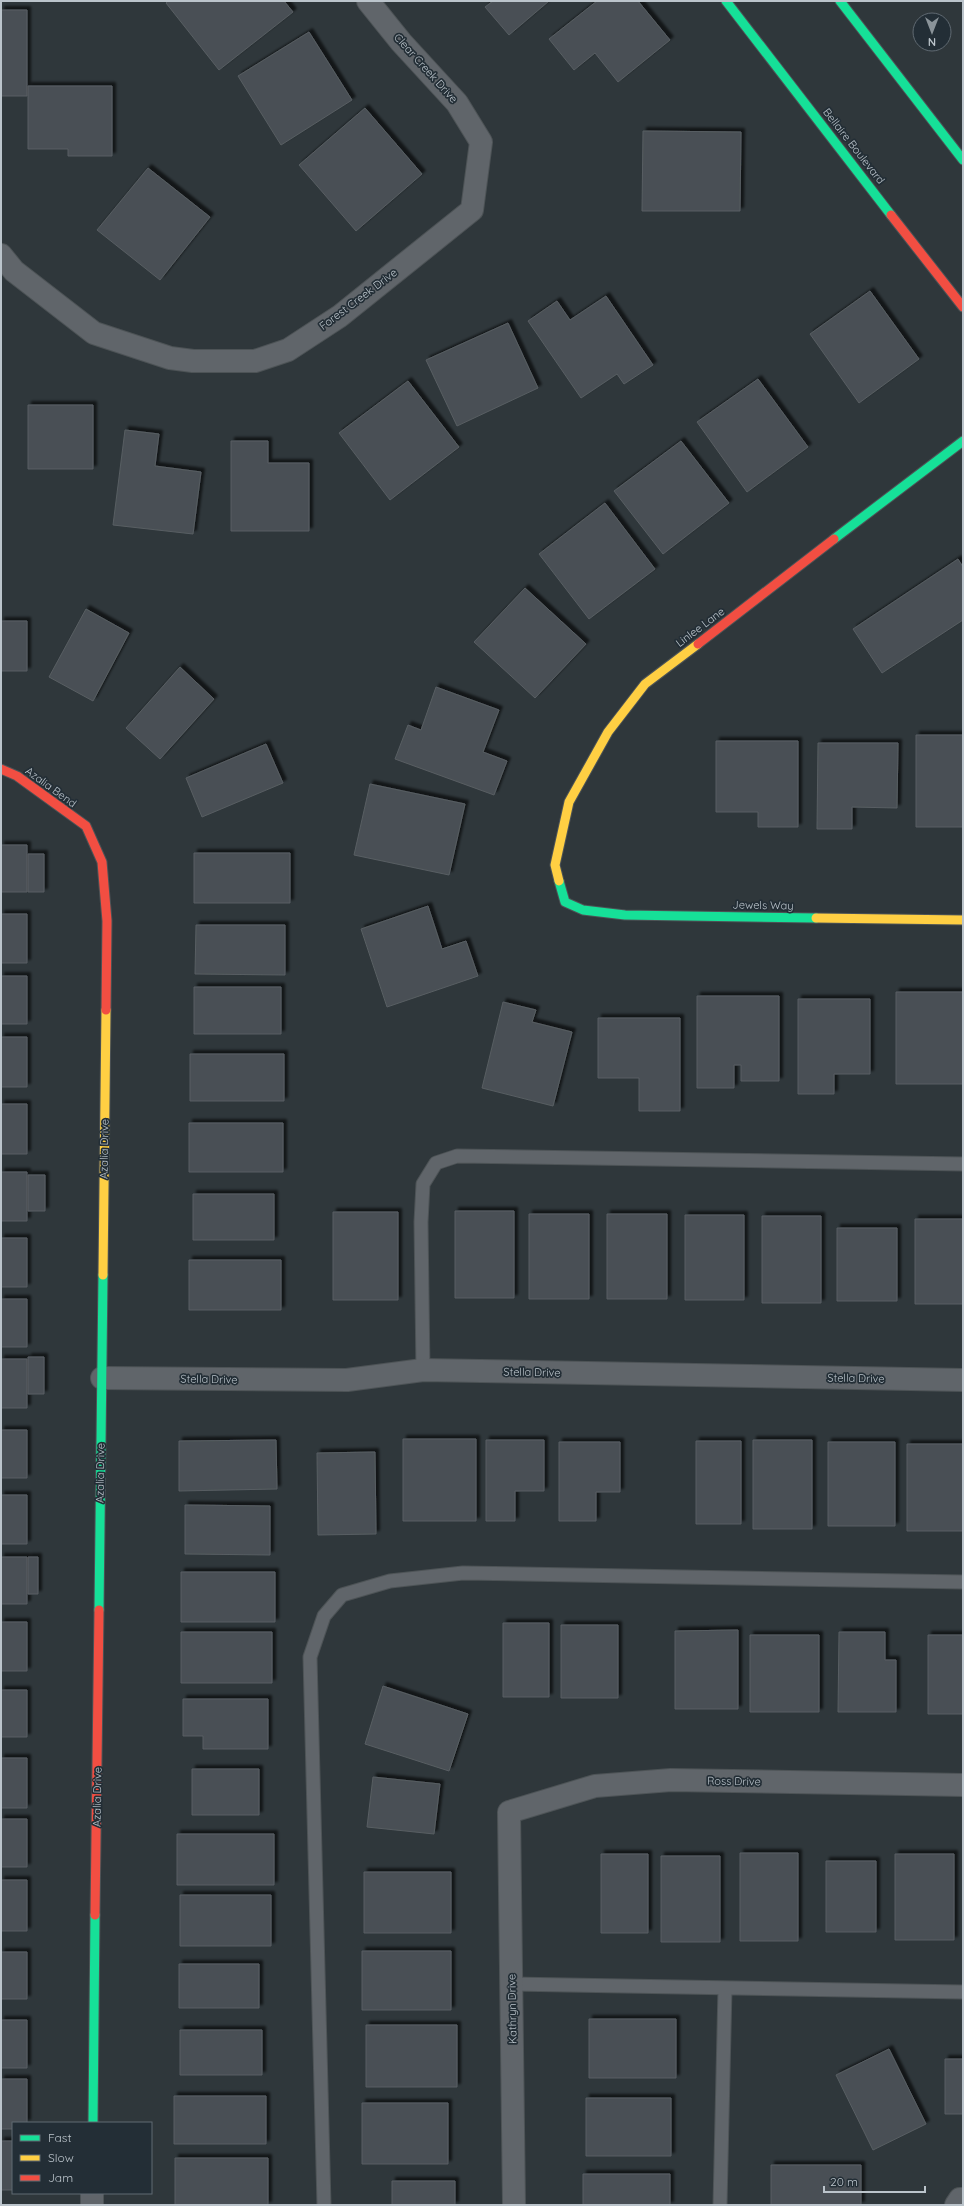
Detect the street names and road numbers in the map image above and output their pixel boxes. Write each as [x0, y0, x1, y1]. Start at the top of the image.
street label: Clear Creek Drive [391, 30, 461, 106]
street label: Bellaire Boulevard [820, 105, 888, 187]
street label: Forest Creek Drive [316, 265, 400, 333]
street label: Linlee Lane [673, 604, 727, 650]
street label: Azalia Bend [23, 764, 79, 810]
street label: Jewels Way [732, 897, 794, 913]
street label: Azalia Drive [96, 1119, 112, 1179]
street label: Stella Drive [503, 1365, 561, 1379]
street label: Stella Drive [827, 1371, 885, 1385]
street label: Stella Drive [180, 1372, 238, 1386]
street label: Azalia Drive [92, 1443, 108, 1503]
street label: Azalia Drive [89, 1767, 105, 1827]
street label: Ross Drive [707, 1774, 761, 1788]
street label: Kathryn Drive [504, 1974, 520, 2044]

